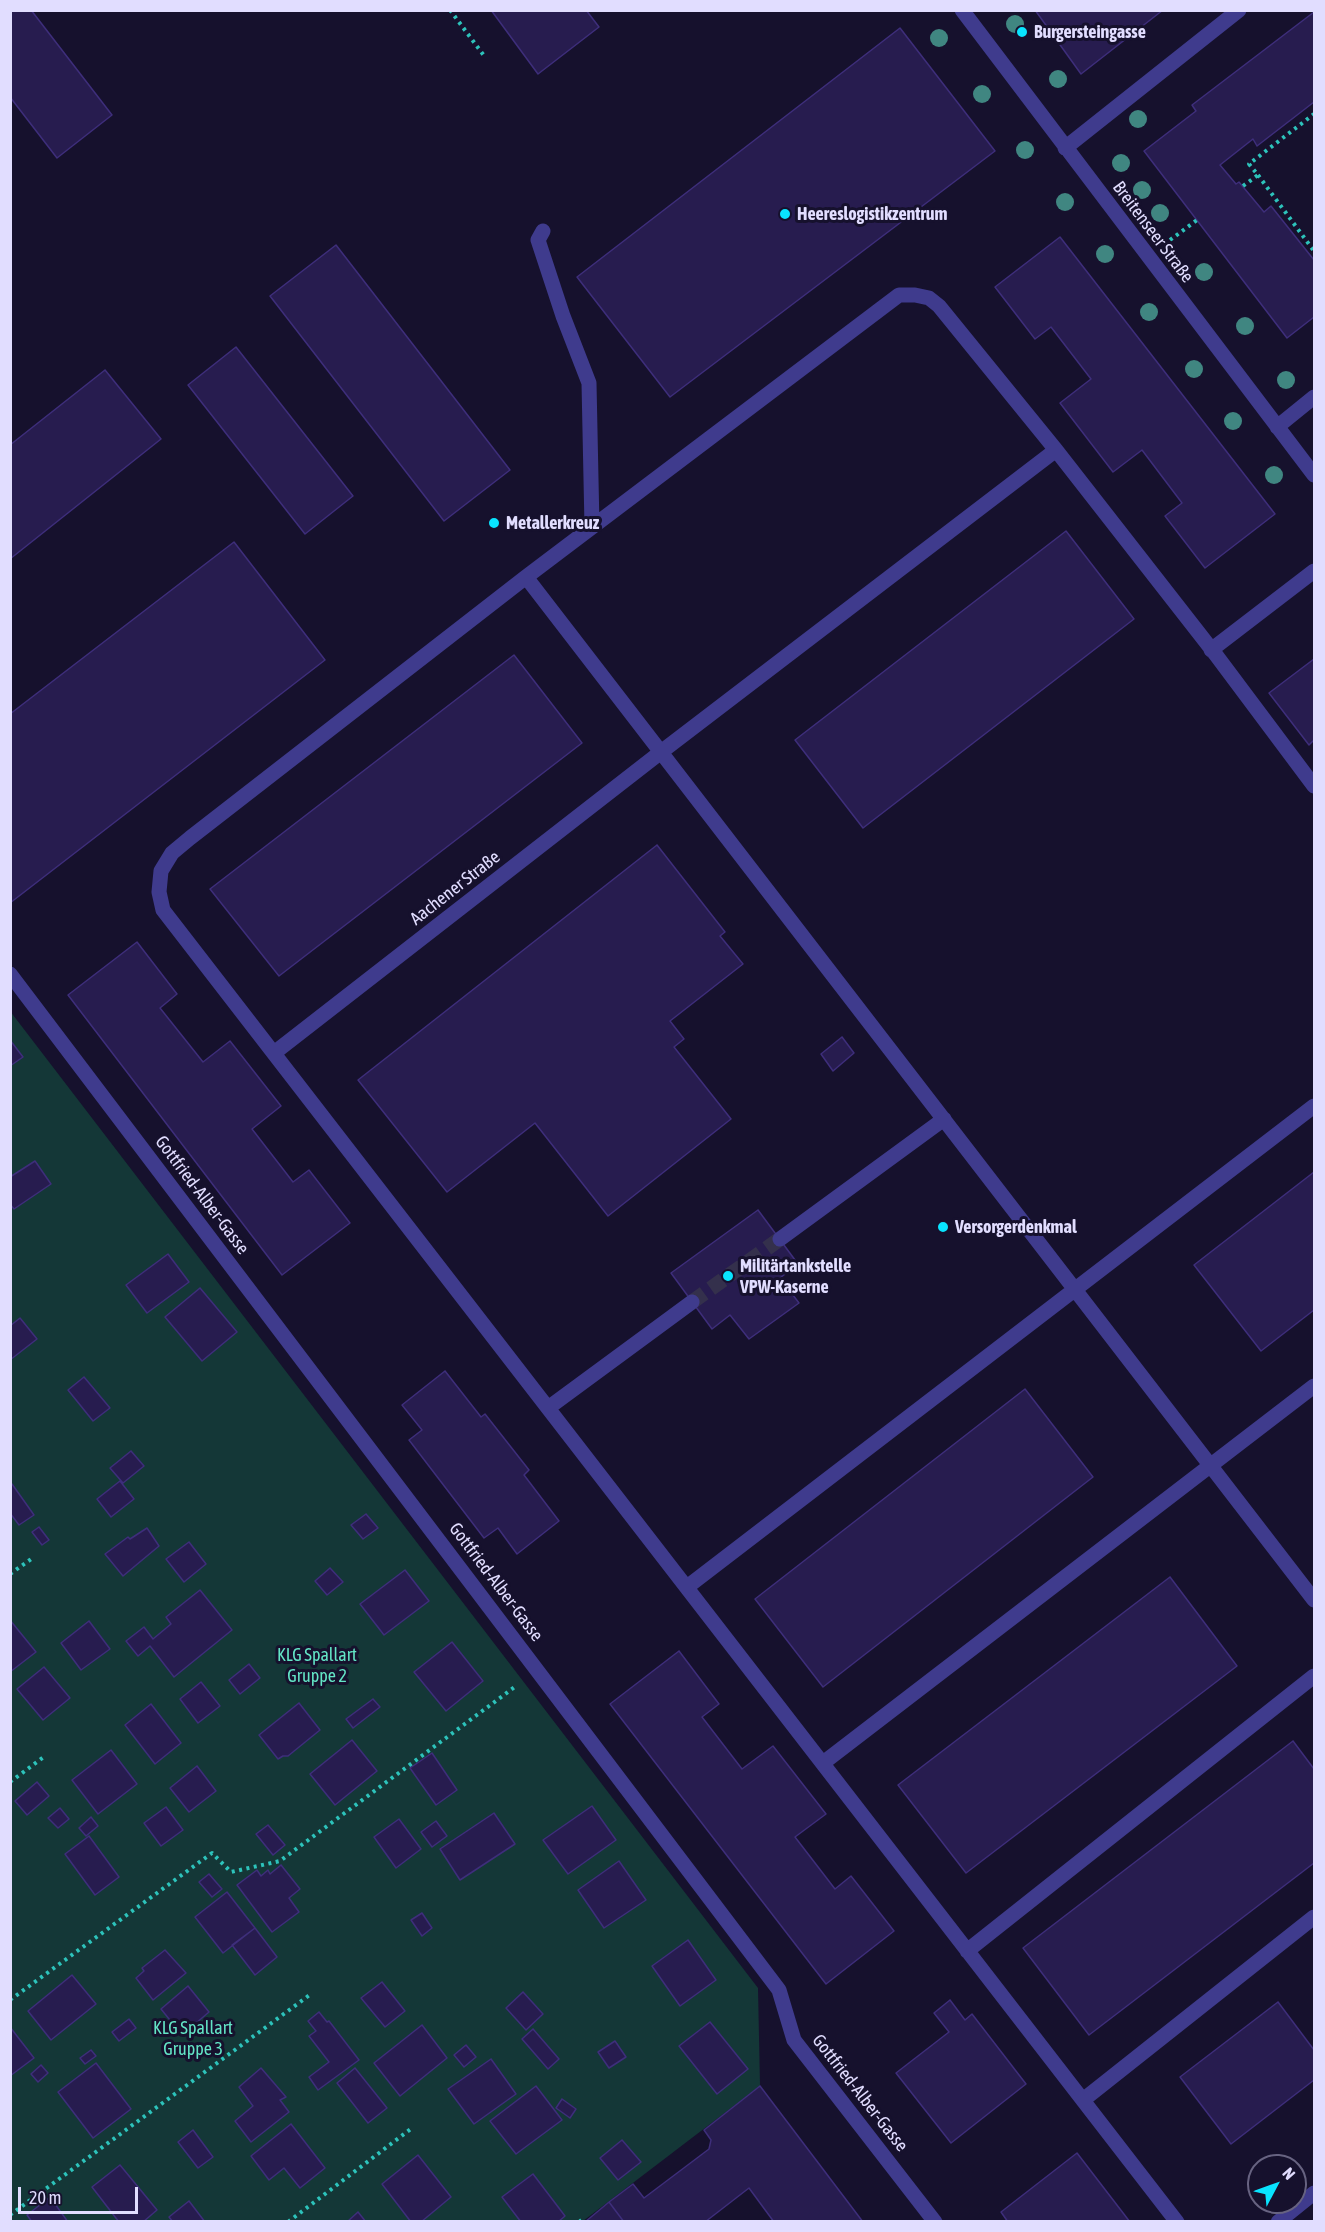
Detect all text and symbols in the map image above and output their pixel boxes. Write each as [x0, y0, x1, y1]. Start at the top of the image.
place label: Burgersteingasse [1034, 21, 1146, 43]
marker: Burgersteingasse [1015, 25, 1029, 39]
street label: Breitenseer Straße [1108, 177, 1198, 287]
place label: Heereslogistikzentrum [797, 203, 947, 225]
marker: Heereslogistikzentrum [778, 207, 792, 221]
place label: Metallerkreuz [506, 512, 599, 534]
marker: Metallerkreuz [487, 516, 501, 530]
street label: Aachener Straße [406, 846, 504, 930]
street label: Gottfried-Alber-Gasse [150, 1131, 254, 1259]
place label: Versorgerdenkmal [955, 1216, 1077, 1238]
marker: Versorgerdenkmal [936, 1220, 950, 1234]
place label: Militärtankstelle VPW-Kaserne [740, 1255, 851, 1298]
marker: Militärtankstelle VPW-Kaserne [721, 1269, 735, 1283]
street label: Gottfried-Alber-Gasse [444, 1518, 548, 1646]
park label: KLG Spallart Gruppe 2 [277, 1644, 357, 1686]
park label: KLG Spallart Gruppe 3 [153, 2017, 233, 2060]
street label: Gottfried-Alber-Gasse [808, 2030, 912, 2156]
north arrow [1247, 2154, 1307, 2214]
text: N [1279, 2164, 1299, 2183]
scale bar [21, 2175, 141, 2213]
text: 20 m [29, 2187, 61, 2208]

